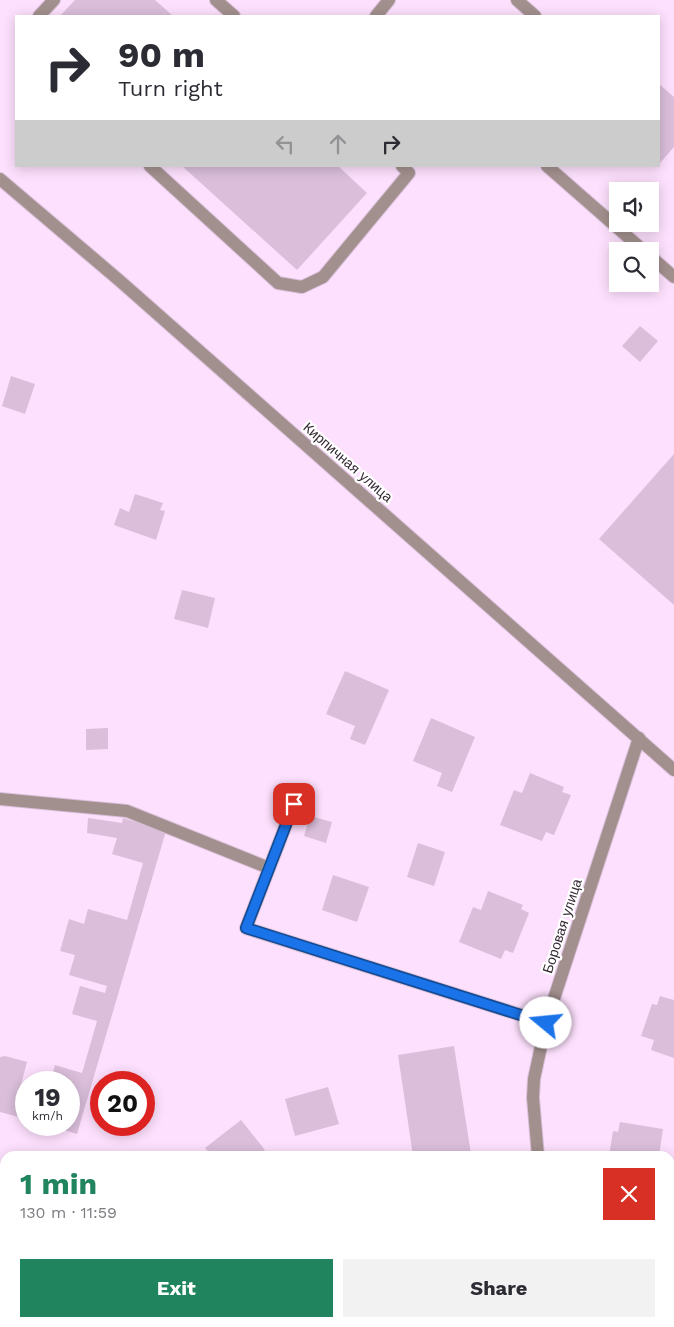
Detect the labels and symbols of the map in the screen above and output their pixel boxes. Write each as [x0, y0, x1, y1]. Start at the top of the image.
street label: Кирпичная улица [300, 419, 396, 505]
pin [273, 783, 315, 825]
street label: Боровая улица [539, 877, 585, 975]
position arrow [519, 996, 571, 1048]
speed limit sign: 20 [90, 1071, 155, 1136]

